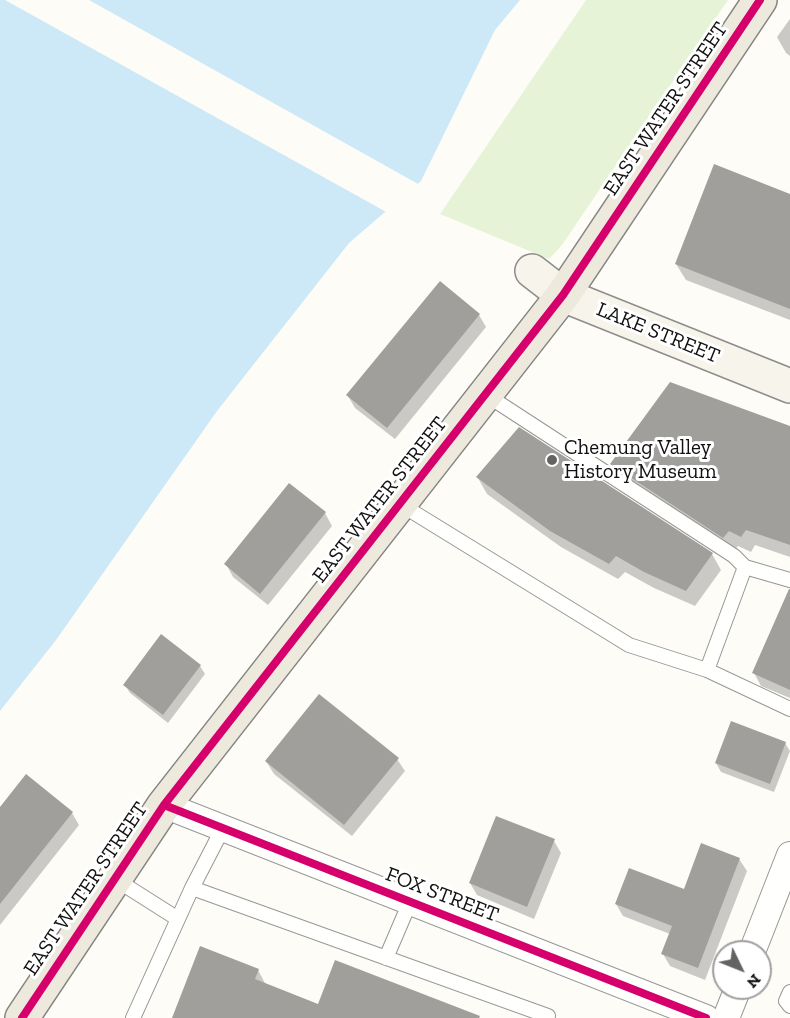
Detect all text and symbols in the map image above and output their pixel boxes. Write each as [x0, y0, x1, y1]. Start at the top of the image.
street label: EAST WATER STREET [599, 18, 733, 200]
street label: LAKE STREET [593, 297, 723, 369]
street label: EAST WATER STREET [307, 412, 453, 588]
place label: Chemung Valley History Museum [564, 435, 717, 485]
marker: Chemung Valley History Museum [545, 453, 559, 467]
street label: EAST WATER STREET [19, 798, 153, 980]
street label: FOX STREET [382, 862, 502, 928]
north arrow [712, 940, 772, 1000]
text: N [743, 970, 765, 992]

